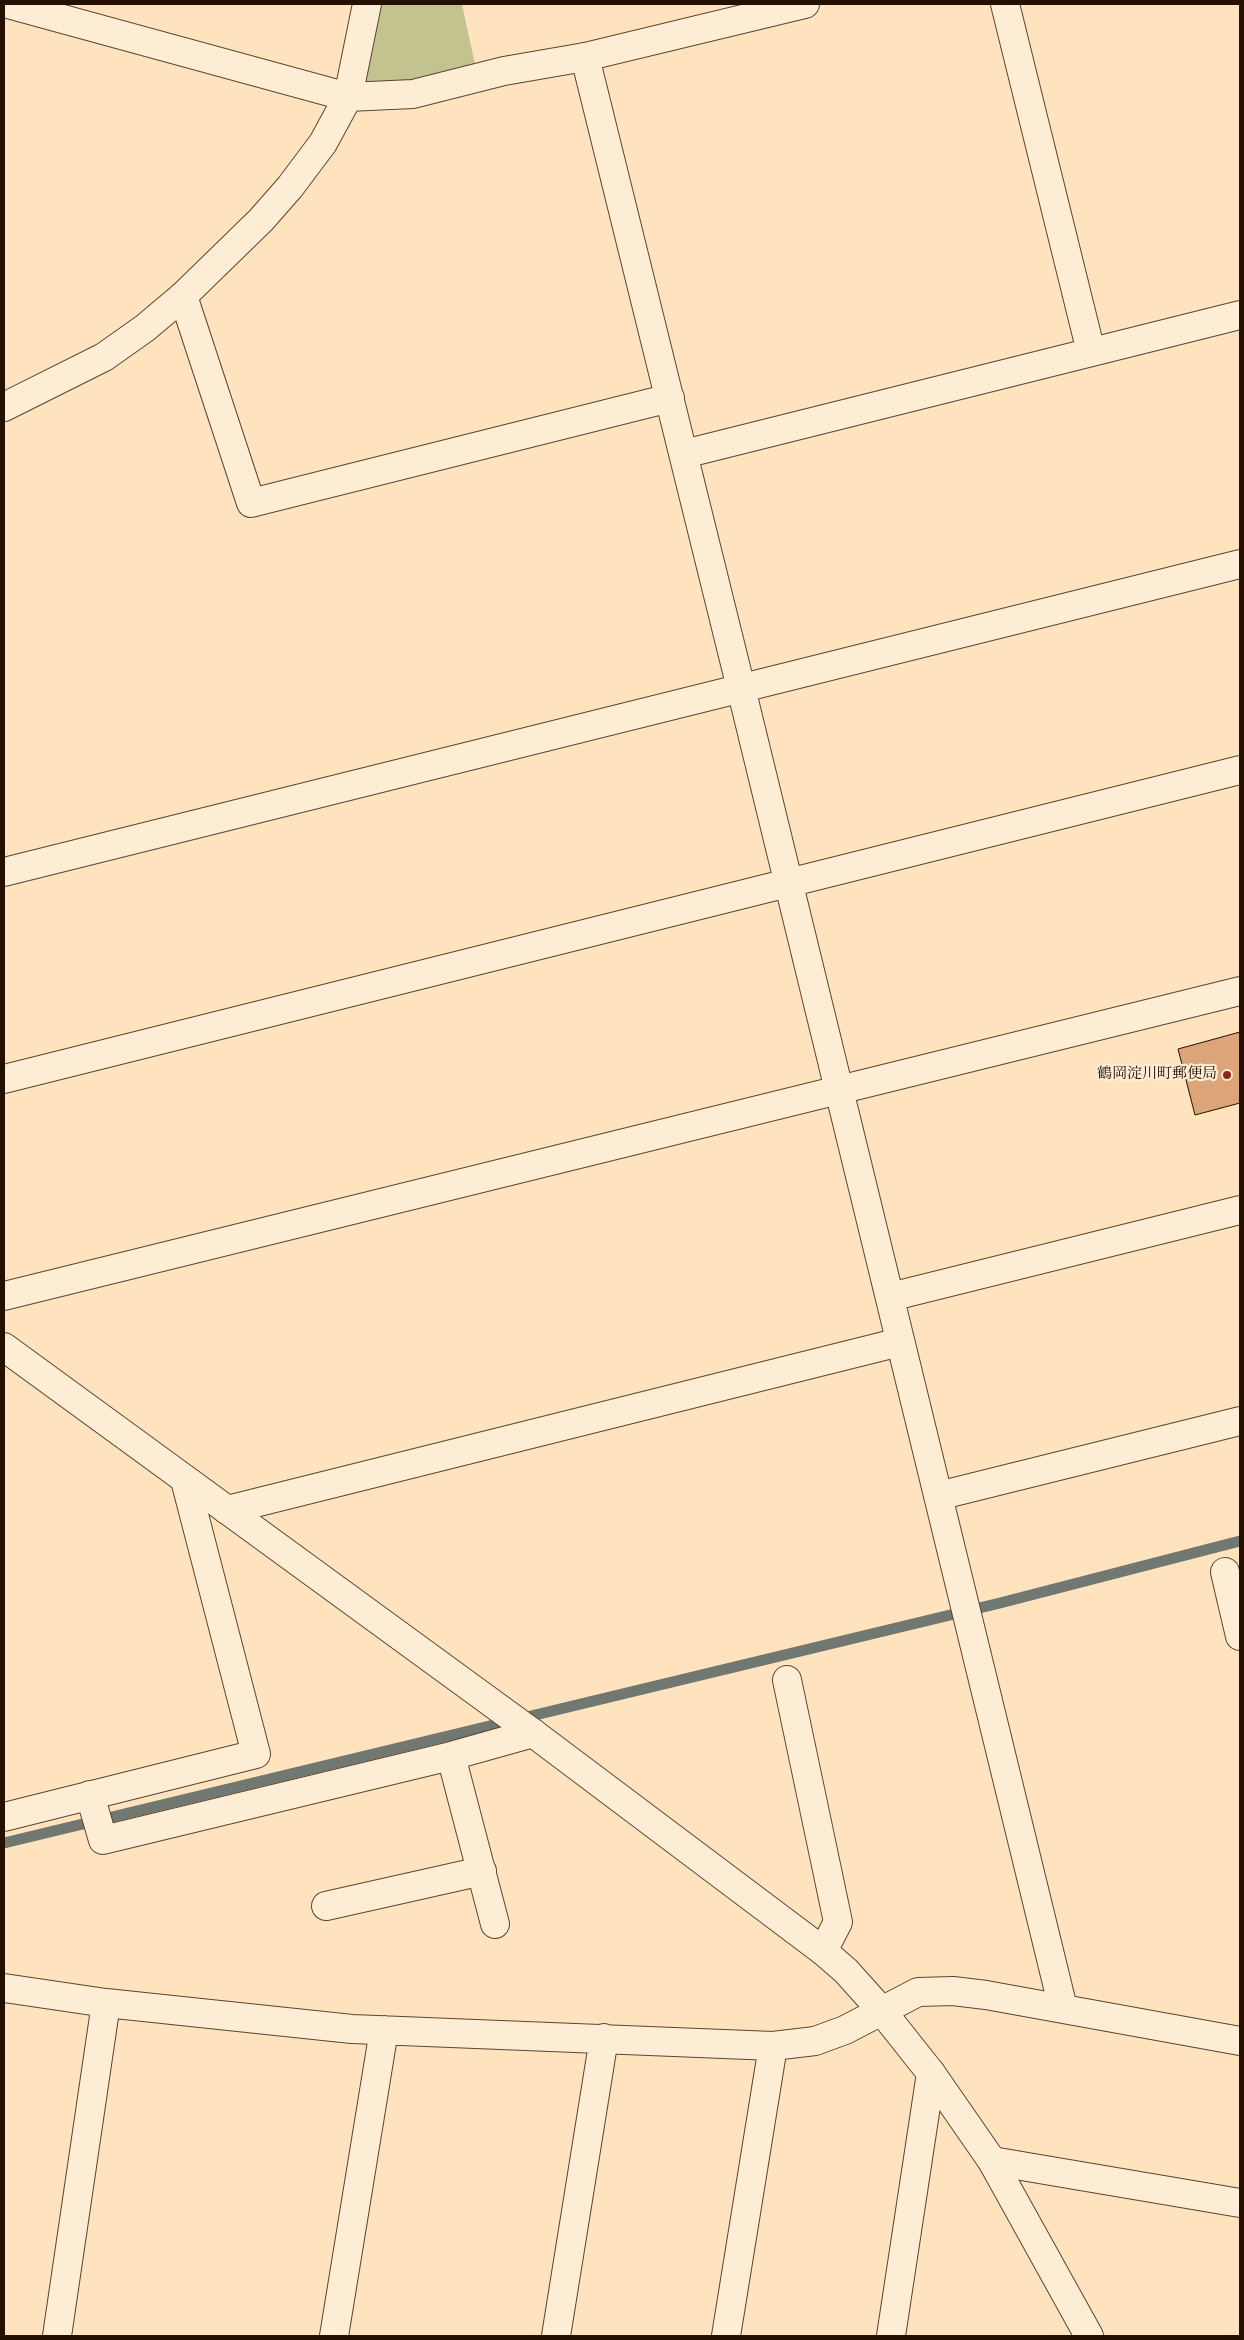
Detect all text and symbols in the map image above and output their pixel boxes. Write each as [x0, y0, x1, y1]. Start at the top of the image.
place label: 鶴岡淀川町郵便局 [1097, 1066, 1217, 1084]
marker: 鶴岡淀川町郵便局 [1221, 1069, 1233, 1081]

